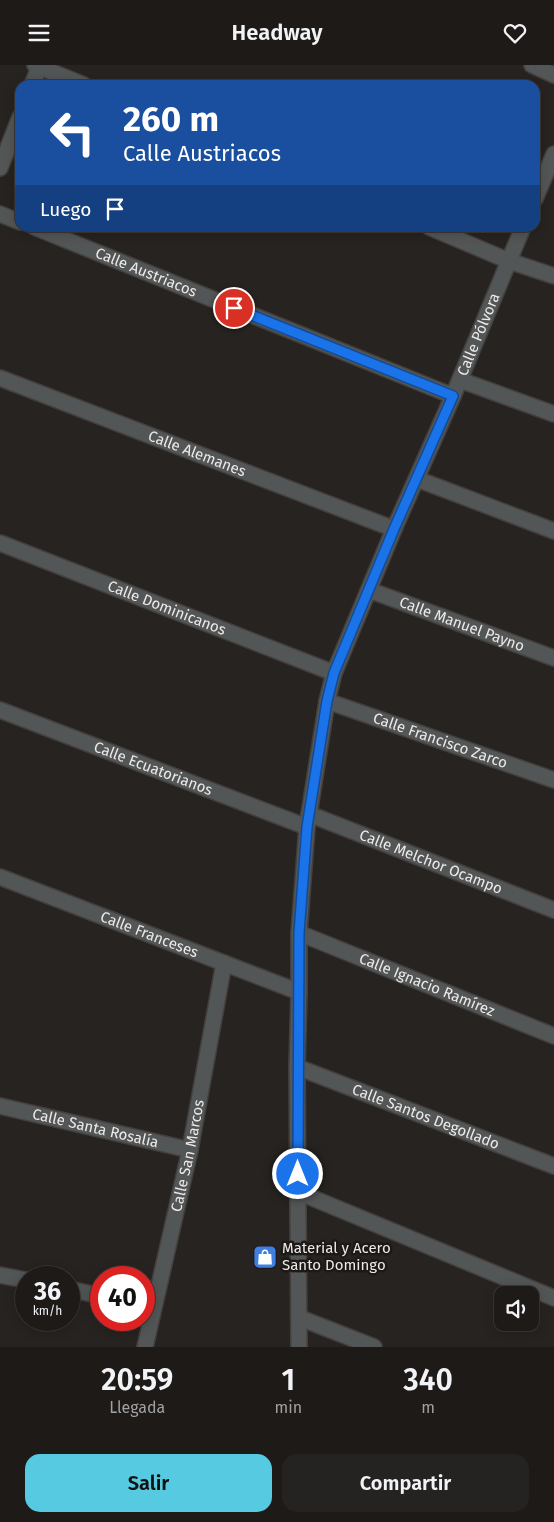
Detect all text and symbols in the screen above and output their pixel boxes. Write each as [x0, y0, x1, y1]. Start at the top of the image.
icon: menu [25, 19, 53, 47]
text: Headway [232, 19, 322, 46]
icon: heart [501, 19, 529, 47]
text: 260 m [123, 98, 219, 140]
icon: left [40, 100, 105, 165]
text: Calle Austriacos [123, 140, 281, 167]
icon: arrive [101, 195, 129, 223]
text: Luego [40, 198, 91, 221]
street label: Calle Austriacos [93, 244, 200, 301]
pin [213, 287, 255, 329]
street label: Calle Pólvora [453, 290, 504, 378]
icon: arrive [220, 294, 248, 322]
street label: Calle Alemanes [146, 427, 248, 480]
street label: Calle Dominicanos [105, 577, 229, 639]
street label: Calle Manuel Payno [397, 593, 527, 655]
street label: Calle Francisco Zarco [371, 709, 510, 772]
street label: Calle Ecuatorianos [91, 738, 215, 799]
street label: Calle Melchor Ocampo [357, 826, 505, 898]
street label: Calle Franceses [98, 907, 201, 961]
street label: Calle Ignacio Ramírez [356, 949, 498, 1020]
street label: Calle Santos Degollado [350, 1080, 502, 1153]
street label: Calle San Marcos [167, 1098, 208, 1214]
street label: Calle Santa Rosalía [31, 1105, 160, 1151]
position arrow [271, 1147, 323, 1199]
place label: Material y Acero Santo Domingo [282, 1239, 391, 1274]
shop icon: Material y Acero Santo Domingo [252, 1244, 278, 1270]
speed limit sign: 40 [90, 1266, 155, 1331]
text: 36 [34, 1277, 61, 1307]
map controls [494, 1286, 539, 1331]
button: sound [494, 1286, 539, 1331]
text: km/h [33, 1304, 62, 1318]
text: 20:59 [101, 1362, 173, 1398]
text: 1 [281, 1362, 295, 1398]
text: 340 [403, 1362, 453, 1398]
text: Llegada [109, 1398, 165, 1417]
text: min [275, 1398, 302, 1417]
text: m [421, 1398, 435, 1417]
button: Salir [25, 1454, 272, 1512]
button: Compartir [282, 1454, 529, 1512]

